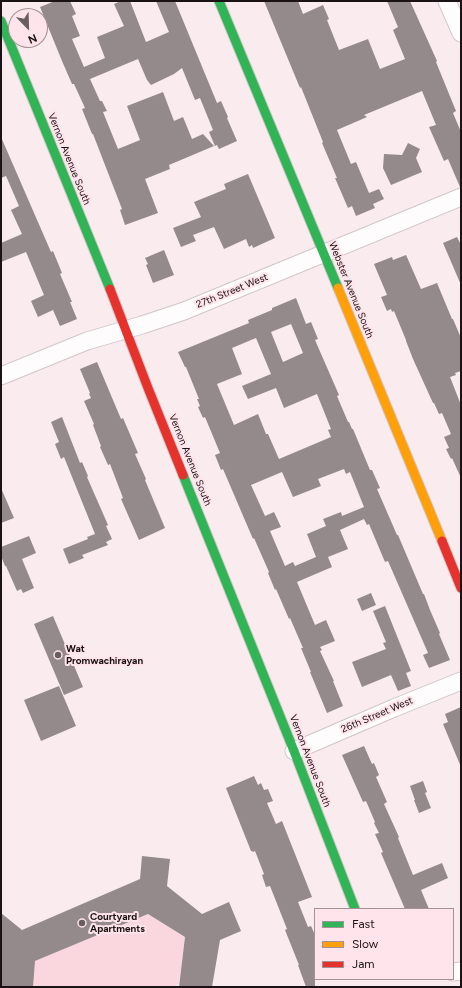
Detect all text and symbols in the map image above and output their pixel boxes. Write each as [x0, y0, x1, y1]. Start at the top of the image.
north arrow [8, 8, 48, 48]
text: N [26, 31, 39, 46]
street label: Vernon Avenue South [45, 111, 93, 207]
street label: Webster Avenue South [326, 240, 376, 340]
street label: 27th Street West [194, 271, 270, 311]
street label: Vernon Avenue South [166, 412, 214, 508]
place label: Wat Promwachirayan [66, 643, 143, 666]
marker: Wat Promwachirayan [53, 650, 63, 660]
street label: 26th Street West [339, 695, 415, 735]
street label: Vernon Avenue South [287, 713, 333, 809]
legend [314, 908, 454, 980]
place label: Courtyard Apartments [90, 911, 145, 934]
text: Fast [352, 917, 375, 931]
marker: Courtyard Apartments [77, 918, 87, 928]
text: Slow [352, 937, 378, 951]
text: Jam [352, 957, 375, 971]

